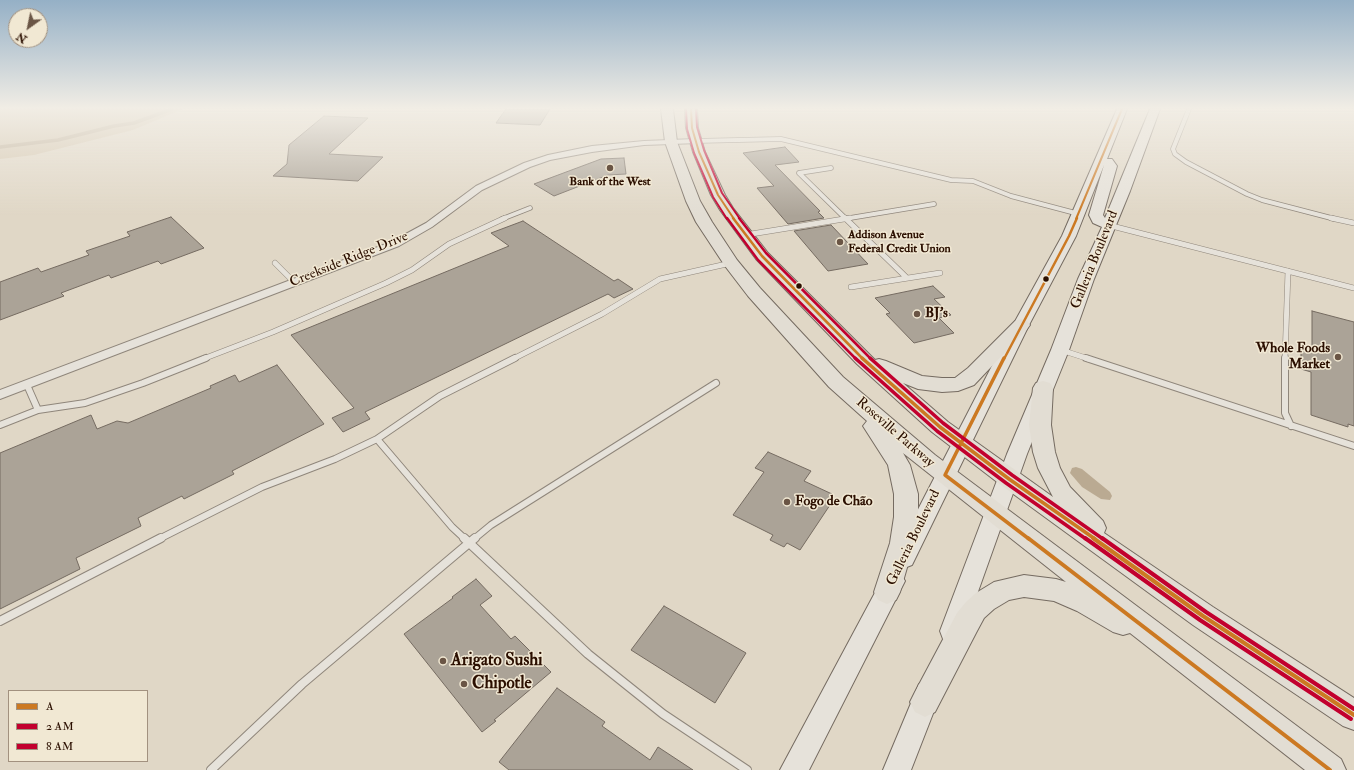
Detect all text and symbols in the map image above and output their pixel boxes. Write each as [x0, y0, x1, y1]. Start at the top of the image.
north arrow [8, 8, 48, 48]
text: N [14, 30, 29, 46]
marker: Bank of the West [605, 163, 615, 173]
place label: Bank of the West [569, 175, 651, 189]
street label: Galleria Boulevard [1068, 208, 1122, 312]
place label: Addison Avenue Federal Credit Union [848, 228, 951, 256]
street label: Creekside Ridge Drive [287, 229, 411, 291]
marker: Addison Avenue Federal Credit Union [835, 237, 845, 247]
unlabelled marker [1041, 274, 1051, 284]
unlabelled marker [794, 281, 804, 291]
place label: BJ's [925, 306, 948, 322]
marker: BJ's [912, 309, 922, 319]
place label: Whole Foods Market [1256, 341, 1330, 374]
marker: Whole Foods Market [1333, 352, 1343, 362]
street label: Roseville Parkway [852, 394, 938, 472]
street label: Galleria Boulevard [884, 487, 944, 589]
place label: Fogo de Chão [795, 494, 873, 510]
marker: Fogo de Chão [782, 497, 792, 507]
place label: Arigato Sushi [451, 651, 543, 671]
marker: Arigato Sushi [438, 656, 448, 666]
place label: Chipotle [472, 674, 532, 694]
marker: Chipotle [459, 679, 469, 689]
legend [8, 690, 148, 762]
text: A [46, 699, 54, 714]
text: 2 AM [46, 719, 74, 734]
text: 8 AM [46, 739, 73, 754]

